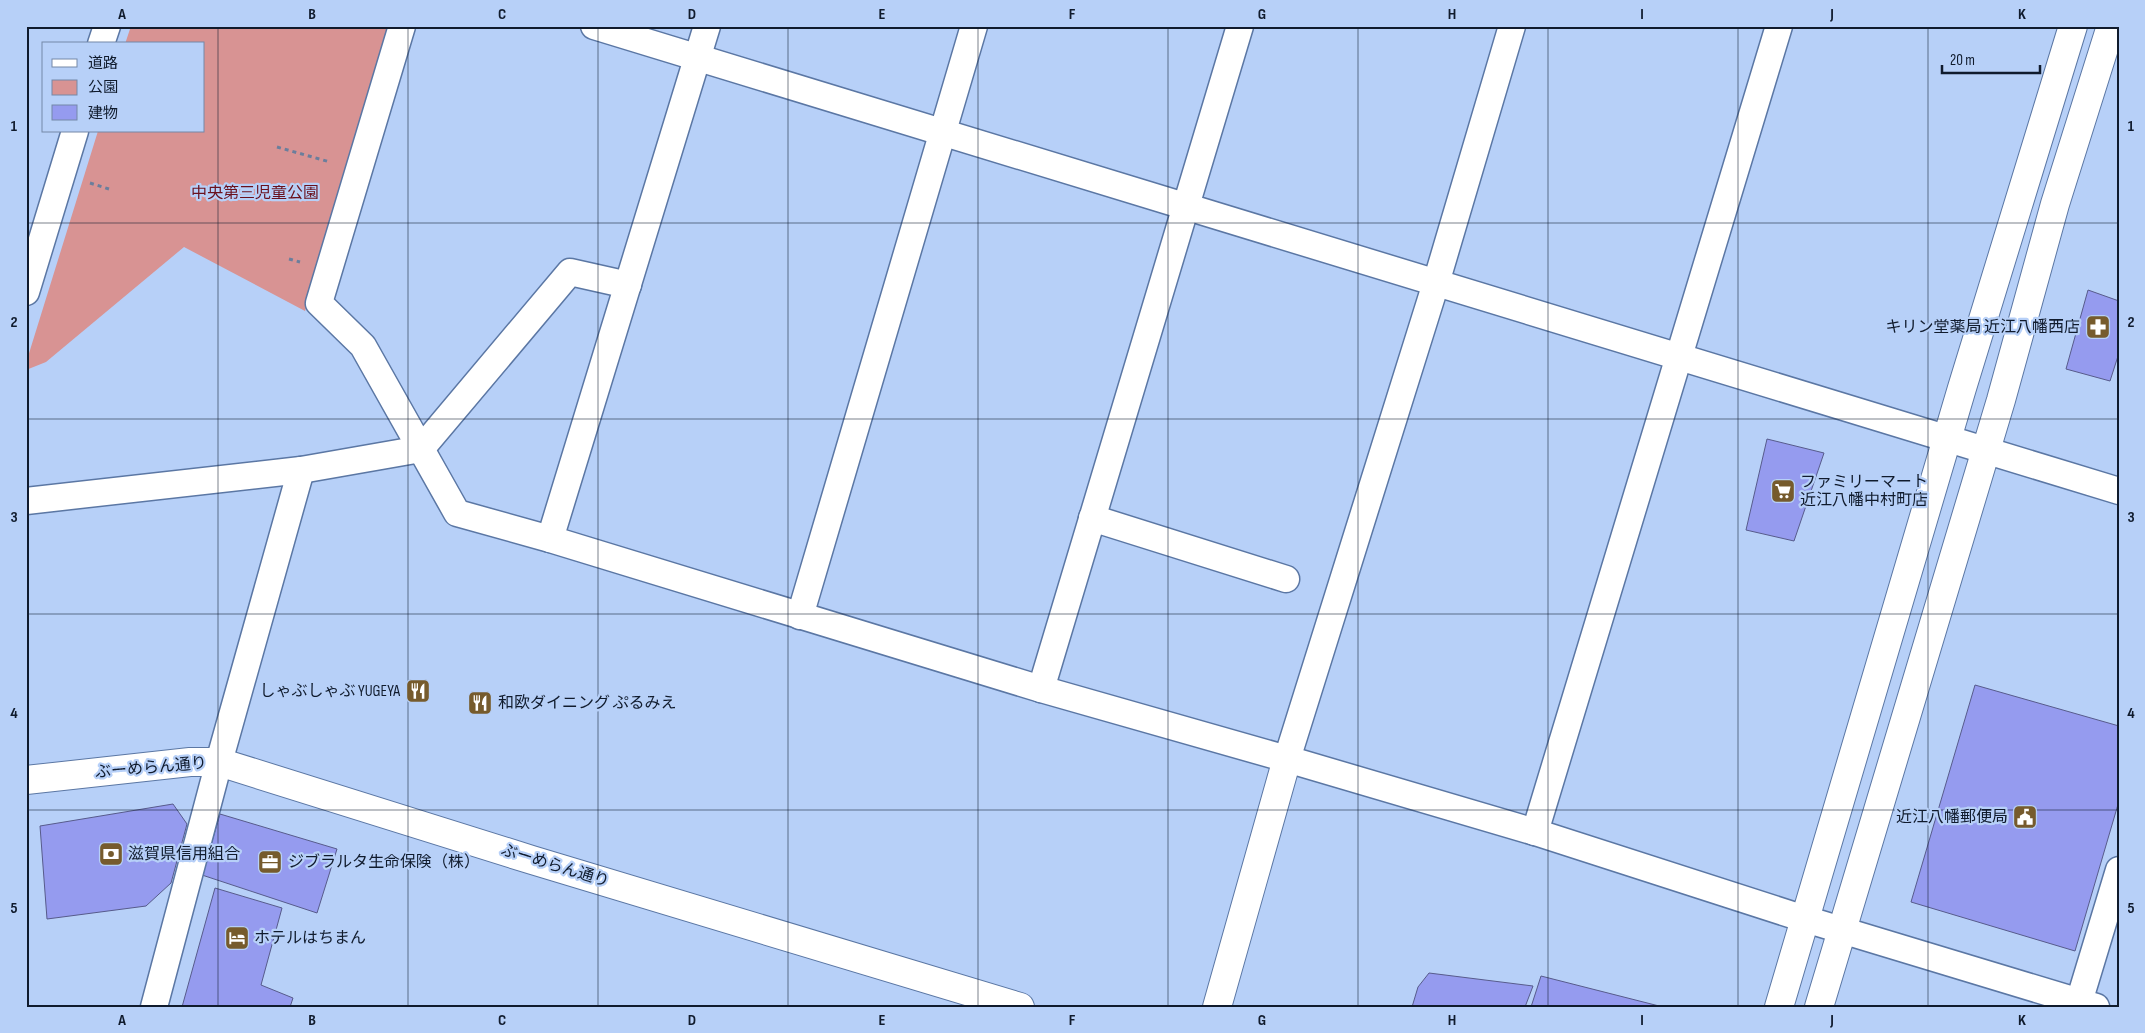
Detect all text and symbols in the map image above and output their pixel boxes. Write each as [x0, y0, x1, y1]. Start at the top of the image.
text: A [117, 5, 126, 24]
text: B [308, 5, 316, 24]
text: C [498, 5, 506, 24]
text: D [688, 5, 696, 24]
text: E [879, 5, 886, 24]
text: F [1069, 5, 1076, 24]
text: G [1258, 5, 1266, 24]
text: H [1448, 5, 1456, 24]
text: I [1640, 5, 1644, 24]
text: J [1829, 5, 1834, 24]
text: K [2018, 5, 2026, 24]
legend [42, 42, 205, 132]
scale bar [1942, 42, 2040, 74]
text: 20 m [1950, 51, 1975, 70]
text: 道路 [88, 54, 118, 73]
text: 公園 [88, 78, 118, 97]
text: 建物 [88, 104, 118, 123]
text: 1 [11, 117, 18, 136]
text: 1 [2128, 117, 2135, 136]
park label: 中央第三児童公園 [191, 184, 319, 203]
text: 2 [10, 313, 18, 332]
text: 2 [2127, 313, 2135, 332]
pharmacy icon: キリン堂薬局 近江八幡西店 [2085, 314, 2111, 340]
place label: キリン堂薬局 近江八幡西店 [1885, 318, 2080, 337]
place label: ファミリーマート 近江八幡中村町店 [1800, 473, 1928, 510]
supermarket icon: ファミリーマート 近江八幡中村町店 [1770, 478, 1796, 504]
text: 3 [10, 508, 18, 527]
text: 3 [2127, 508, 2135, 527]
restaurant icon: しゃぶしゃぶ YUGEYA [405, 678, 431, 704]
place label: しゃぶしゃぶ YUGEYA [259, 682, 400, 701]
restaurant icon: 和欧ダイニング ぷるみえ [467, 690, 493, 716]
place label: 和欧ダイニング ぷるみえ [498, 693, 677, 713]
text: 4 [10, 704, 18, 723]
text: 4 [2127, 704, 2135, 723]
street label: ぶーめらん通り [94, 754, 208, 782]
public building icon: 近江八幡郵便局 [2012, 804, 2038, 830]
place label: 近江八幡郵便局 [1896, 808, 2008, 827]
bank icon: 滋賀県信用組合 [98, 841, 124, 867]
street label: ぶーめらん通り [499, 841, 611, 891]
place label: 滋賀県信用組合 [128, 845, 240, 864]
office icon: ジブラルタ生命保険（株） [257, 849, 283, 875]
place label: ジブラルタ生命保険（株） [288, 853, 480, 872]
text: 5 [10, 899, 18, 918]
text: 5 [2127, 899, 2135, 918]
hotel icon: ホテルはちまん [224, 925, 250, 951]
place label: ホテルはちまん [254, 929, 366, 948]
text: A [117, 1011, 126, 1030]
text: B [308, 1011, 316, 1030]
text: C [498, 1011, 506, 1030]
text: D [688, 1011, 696, 1030]
text: E [879, 1011, 886, 1030]
text: F [1069, 1011, 1076, 1030]
text: G [1258, 1011, 1266, 1030]
text: H [1448, 1011, 1456, 1030]
text: I [1640, 1011, 1644, 1030]
text: J [1829, 1011, 1834, 1030]
text: K [2018, 1011, 2026, 1030]

